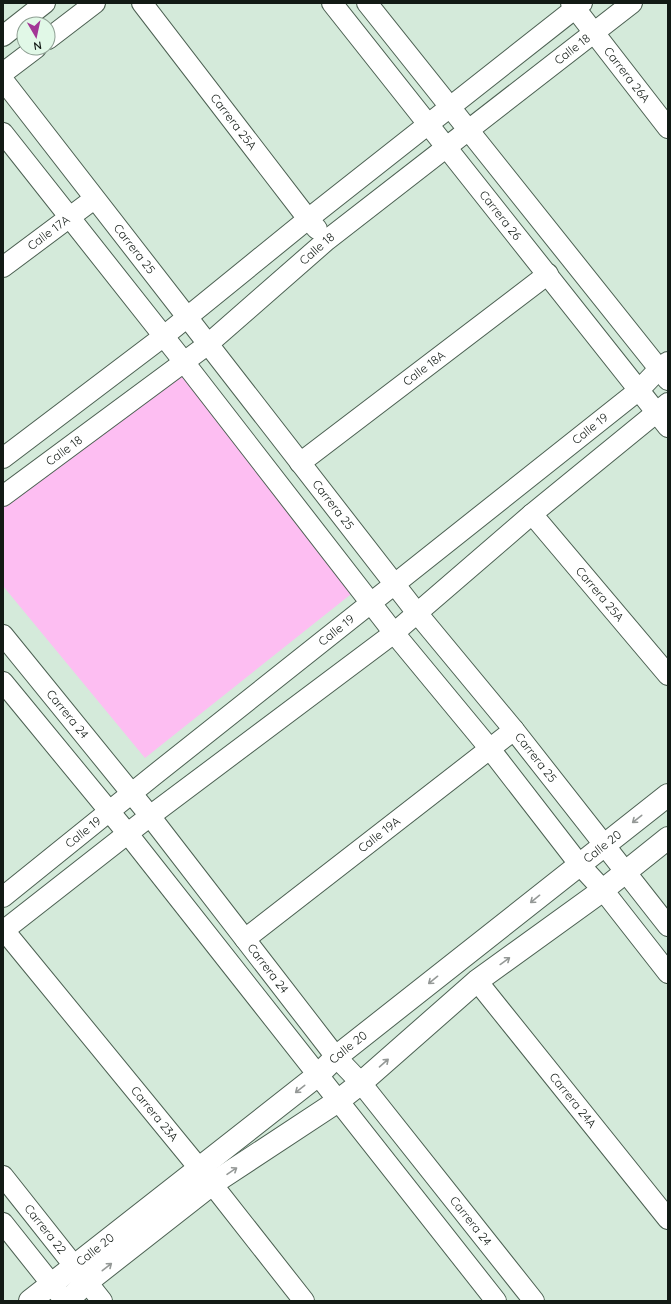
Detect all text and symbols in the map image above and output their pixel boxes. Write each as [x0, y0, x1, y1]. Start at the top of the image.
north arrow [16, 16, 56, 56]
street label: Calle 18 [551, 30, 593, 68]
text: N [32, 38, 43, 53]
street label: Carrera 26A [601, 44, 654, 106]
street label: Carrera 25A [207, 91, 260, 153]
street label: Carrera 26 [476, 187, 525, 243]
street label: Calle 17A [24, 212, 73, 253]
street label: Carrera 25 [111, 221, 159, 277]
street label: Calle 18 [296, 229, 337, 268]
street label: Calle 18A [400, 347, 448, 389]
street label: Calle 19 [569, 409, 611, 447]
street label: Calle 18 [43, 432, 85, 469]
street label: Carrera 25 [309, 477, 357, 533]
street label: Carrera 25A [573, 563, 628, 624]
street label: Calle 19 [315, 611, 357, 649]
street label: Carrera 24 [43, 686, 92, 741]
street label: Carrera 25 [512, 729, 560, 785]
street label: Calle 19 [62, 813, 104, 851]
street label: Calle 19A [355, 813, 403, 855]
one-way arrow [632, 814, 643, 823]
street label: Calle 20 [580, 827, 624, 866]
one-way arrow [530, 894, 540, 903]
street label: Carrera 24 [244, 941, 292, 996]
one-way arrow [499, 957, 510, 966]
one-way arrow [428, 976, 439, 984]
street label: Calle 20 [326, 1027, 370, 1067]
one-way arrow [378, 1059, 388, 1068]
street label: Carrera 24A [546, 1069, 600, 1131]
street label: Carrera 23A [128, 1083, 182, 1144]
one-way arrow [295, 1084, 306, 1093]
one-way arrow [227, 1167, 238, 1175]
street label: Carrera 24 [447, 1193, 495, 1248]
street label: Carrera 22 [21, 1201, 70, 1257]
street label: Calle 20 [73, 1230, 117, 1269]
one-way arrow [102, 1263, 113, 1271]

